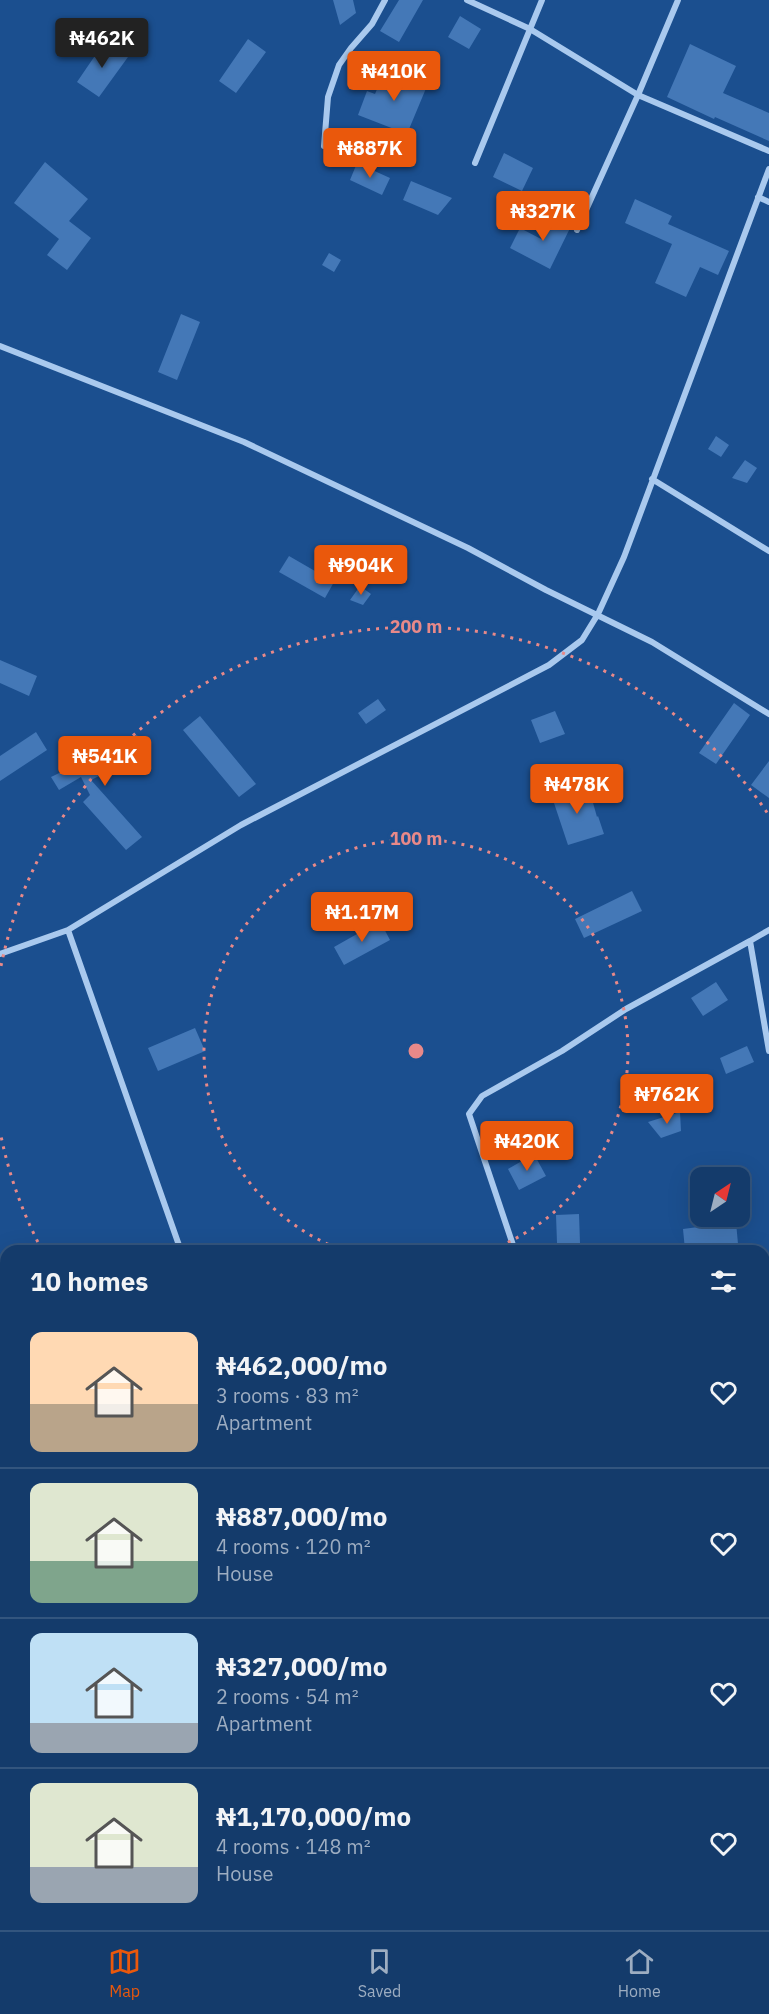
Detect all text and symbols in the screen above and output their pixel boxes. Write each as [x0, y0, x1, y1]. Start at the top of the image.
pin: ₦462K [60, 18, 144, 69]
text: ₦462K [69, 24, 135, 51]
pin: ₦410K [352, 51, 436, 102]
text: ₦410K [361, 57, 427, 84]
pin: ₦887K [328, 128, 412, 179]
text: ₦887K [337, 134, 403, 161]
pin: ₦327K [501, 191, 585, 242]
text: ₦327K [510, 197, 576, 224]
pin: ₦904K [319, 545, 403, 596]
text: ₦904K [328, 551, 394, 578]
text: 200 m [390, 615, 442, 638]
pin: ₦541K [63, 736, 147, 787]
text: ₦541K [72, 742, 138, 769]
pin: ₦478K [535, 764, 619, 815]
text: ₦478K [544, 770, 610, 797]
text: 100 m [390, 827, 442, 850]
pin: ₦1.17M [313, 892, 411, 943]
text: ₦1.17M [325, 898, 399, 925]
centre of rings [406, 1041, 426, 1061]
pin: ₦762K [625, 1074, 709, 1125]
text: ₦762K [634, 1080, 700, 1107]
pin: ₦420K [485, 1121, 569, 1172]
text: ₦420K [494, 1127, 560, 1154]
north arrow [690, 1167, 750, 1227]
map controls [690, 1167, 750, 1227]
text: 10 homes [30, 1264, 148, 1298]
icon: filters [707, 1265, 740, 1298]
text: ₦462,000/mo [216, 1348, 387, 1382]
icon: home [78, 1356, 150, 1428]
icon: heart [707, 1376, 740, 1409]
text: 3 rooms · 83 m² [216, 1382, 359, 1409]
text: Apartment [216, 1409, 312, 1436]
text: ₦887,000/mo [216, 1499, 387, 1533]
icon: home [78, 1507, 150, 1579]
icon: heart [707, 1527, 740, 1560]
text: 4 rooms · 120 m² [216, 1533, 371, 1560]
text: House [216, 1560, 273, 1587]
text: ₦327,000/mo [216, 1649, 387, 1683]
icon: home [78, 1657, 150, 1729]
icon: heart [707, 1677, 740, 1710]
text: 2 rooms · 54 m² [216, 1683, 359, 1710]
text: Apartment [216, 1710, 312, 1737]
text: ₦1,170,000/mo [216, 1799, 411, 1833]
icon: home [78, 1807, 150, 1879]
icon: heart [707, 1827, 740, 1860]
text: 4 rooms · 148 m² [216, 1833, 371, 1860]
text: House [216, 1860, 273, 1887]
tab: Map [108, 1945, 141, 2001]
tab: Saved [358, 1945, 401, 2001]
tab: Home [618, 1945, 661, 2001]

